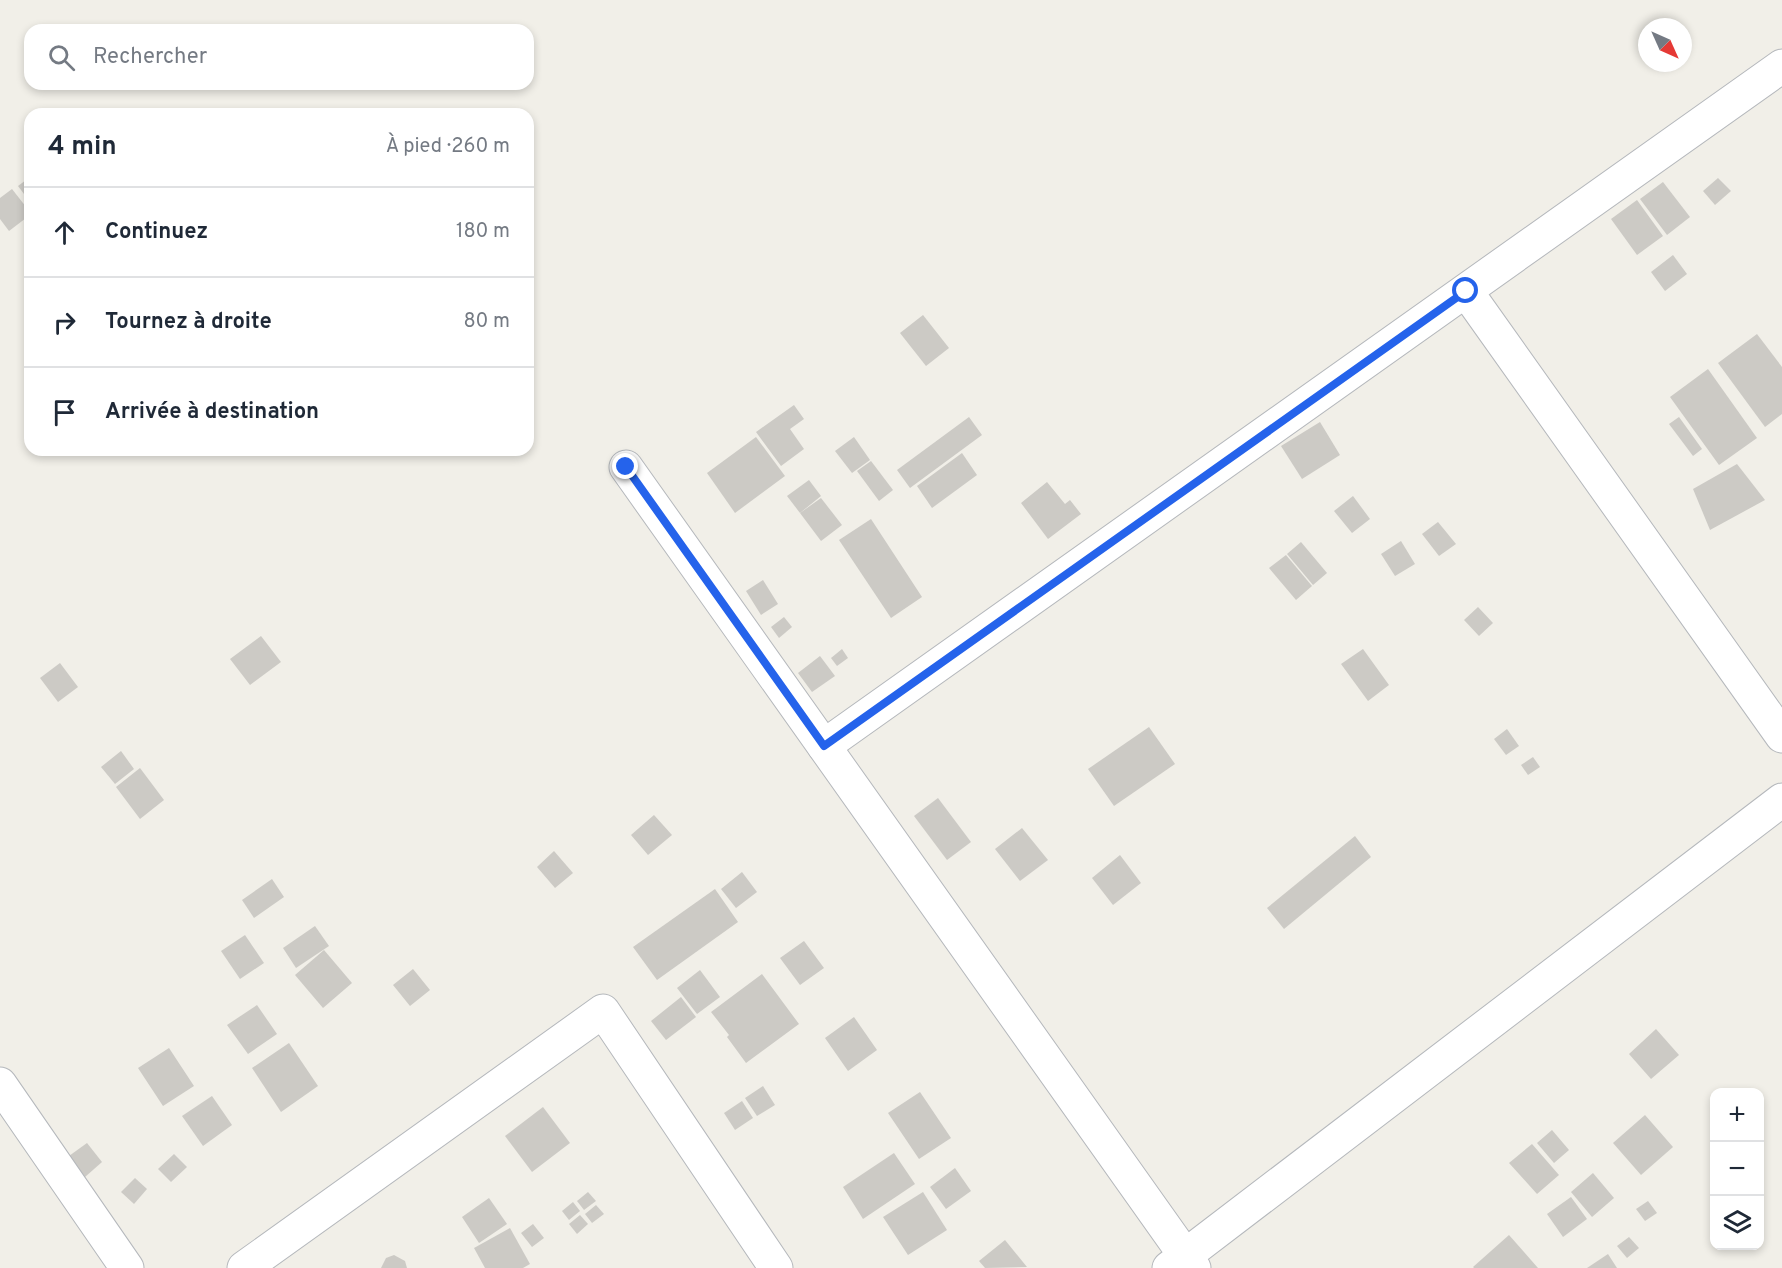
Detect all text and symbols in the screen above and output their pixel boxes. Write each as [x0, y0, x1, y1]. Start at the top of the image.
north arrow [1638, 18, 1692, 72]
search box [24, 24, 534, 90]
icon: search [45, 41, 78, 74]
text: Rechercher [93, 44, 207, 71]
text: 4 min [48, 131, 117, 164]
text: À pied · 260 m [386, 134, 510, 160]
icon: ahead [48, 216, 81, 249]
text: Continuez [105, 219, 208, 246]
text: 180 m [456, 219, 510, 245]
route start [1452, 277, 1478, 303]
icon: right [48, 306, 81, 339]
text: Tournez à droite [105, 309, 272, 336]
text: 80 m [464, 309, 510, 335]
icon: arrive [48, 396, 81, 429]
text: Arrivée à destination [105, 399, 319, 426]
route end [612, 453, 638, 479]
map controls [1710, 1088, 1764, 1250]
button: + [1710, 1088, 1764, 1142]
button: − [1710, 1142, 1764, 1196]
button: layers [1710, 1196, 1764, 1250]

